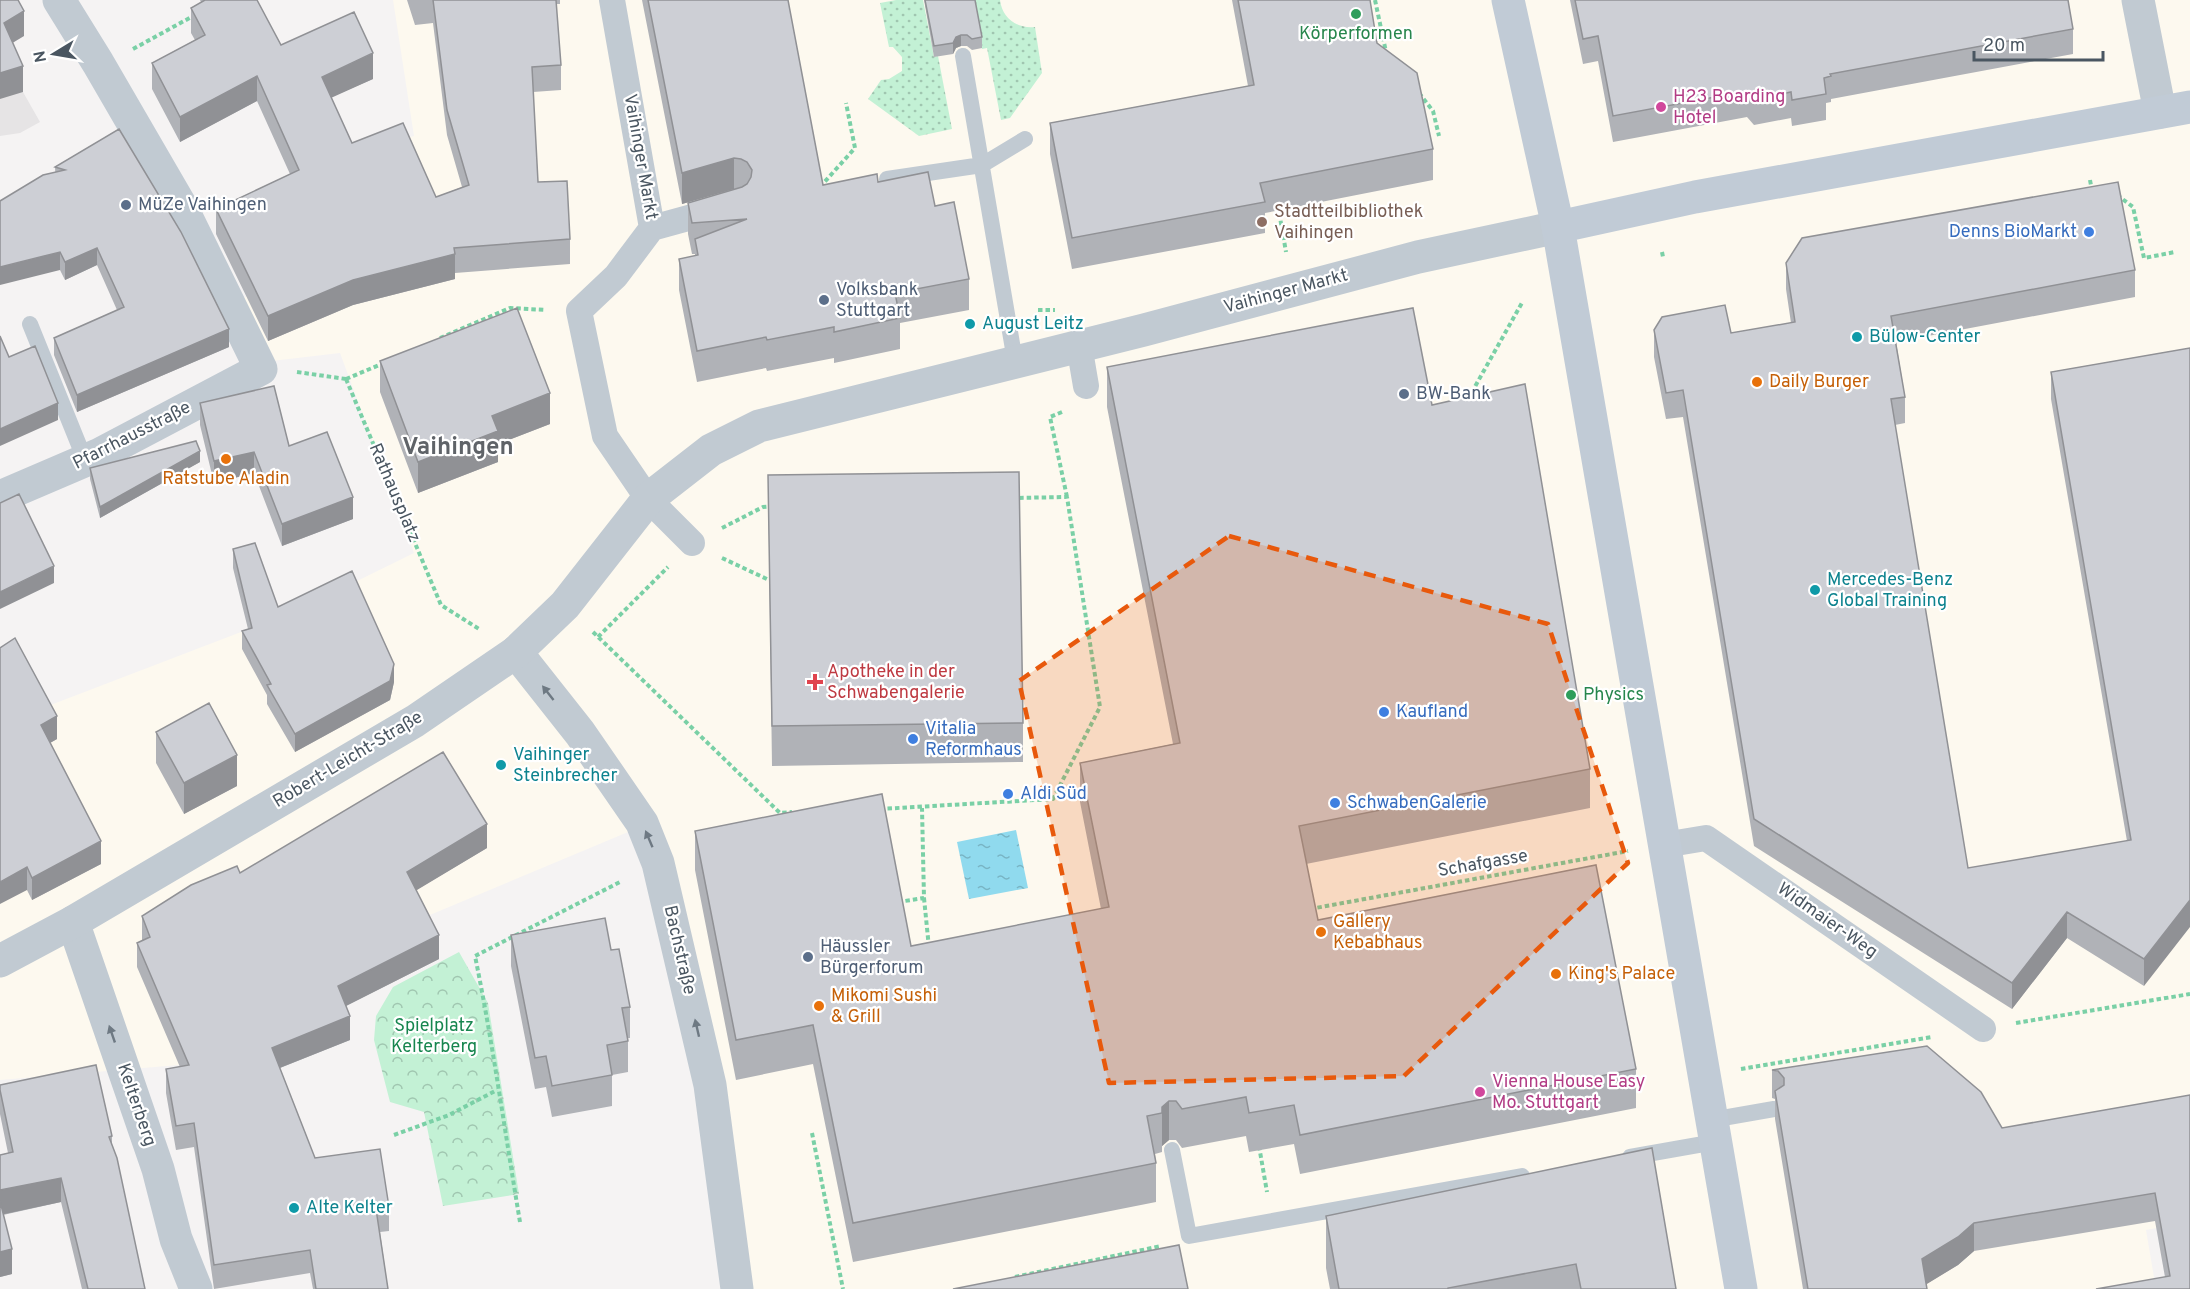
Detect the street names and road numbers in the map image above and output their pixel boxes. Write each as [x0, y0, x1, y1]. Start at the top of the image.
street label: Vaihinger Markt [618, 92, 662, 222]
street label: Vaihinger Markt [1221, 264, 1351, 320]
street label: Pfarrhausstraße [69, 396, 195, 476]
street label: Rathausplatz [363, 440, 425, 546]
street label: Robert-Leicht-Straße [269, 706, 427, 814]
street label: Schafgasse [1436, 845, 1530, 883]
street label: Widmaier-Weg [1772, 878, 1882, 964]
street label: Bachstraße [658, 903, 700, 997]
street label: Kelterberg [111, 1061, 161, 1149]

